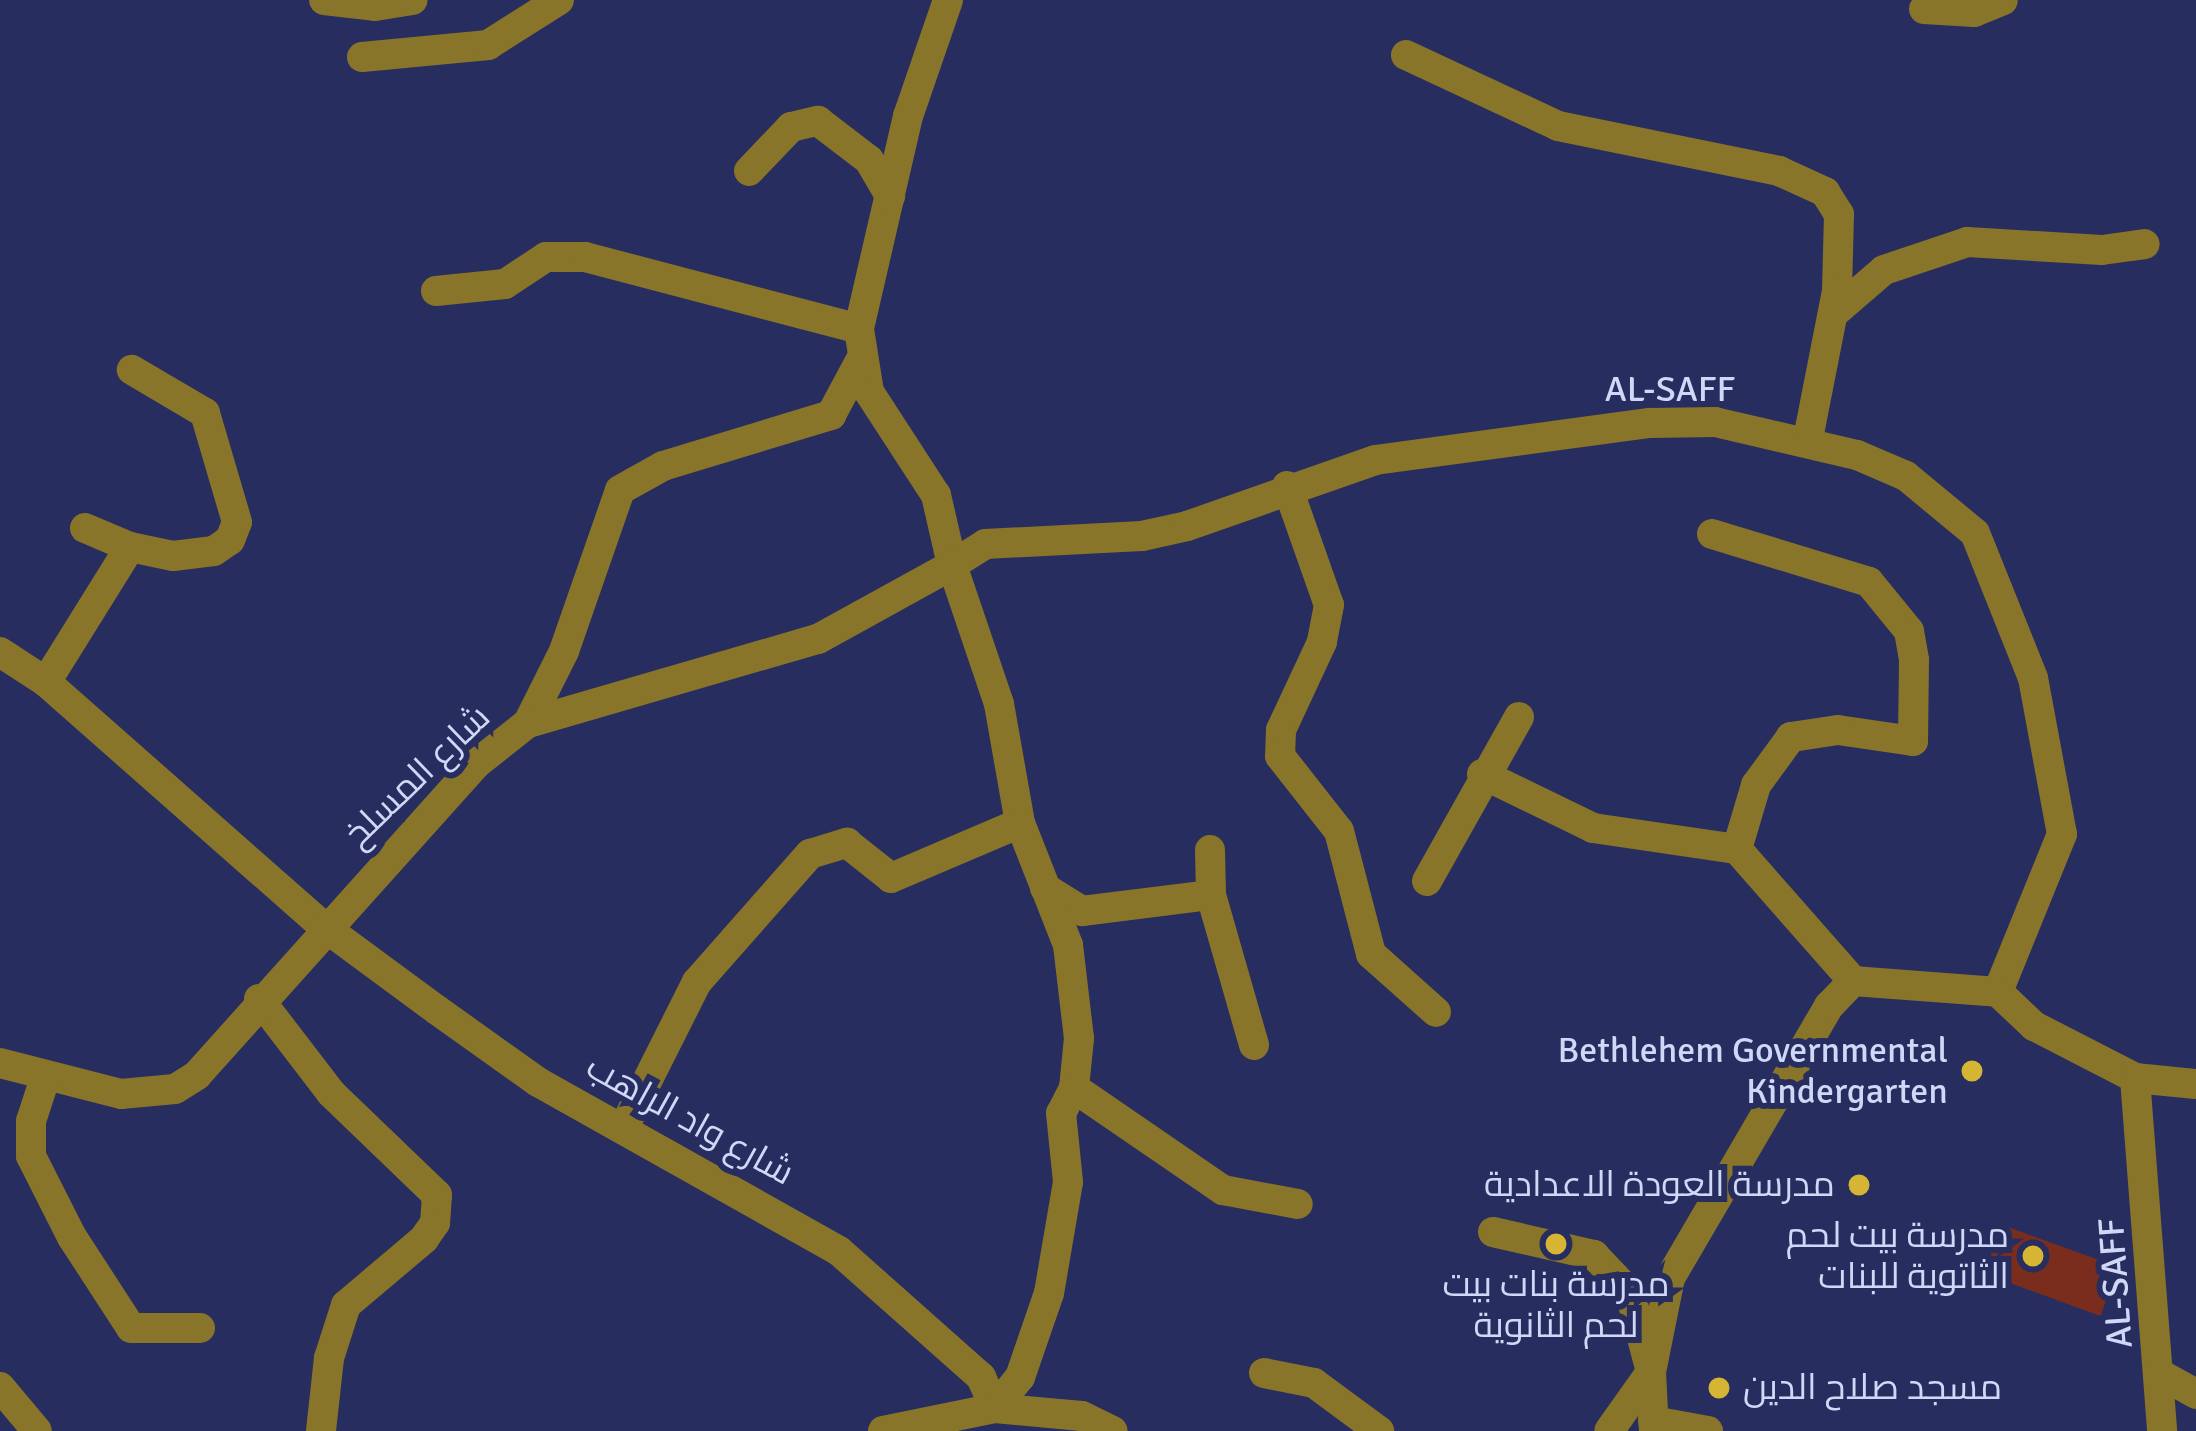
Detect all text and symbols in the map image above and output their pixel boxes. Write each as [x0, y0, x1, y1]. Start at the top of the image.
street label: AL-SAFF [1605, 368, 1735, 412]
street label: شارع المسلخ [335, 696, 499, 856]
place label: Bethlehem Governmental Kindergarten [1557, 1028, 1948, 1113]
street label: شارع واد الراهب [579, 1045, 801, 1195]
marker: Bethlehem Governmental Kindergarten [1959, 1058, 1985, 1084]
place label: مدرسة العودة الاعدادية [1484, 1163, 1835, 1207]
marker: مدرسة العودة الاعدادية [1846, 1172, 1872, 1198]
place label: مدرسة بيت لحم الثاتوية للبنات [1786, 1213, 2009, 1298]
street label: AL-SAFF [2090, 1216, 2142, 1350]
marker: مدرسة بنات بيت لحم الثانوية [1543, 1231, 1569, 1257]
marker: مدرسة بيت لحم الثاتوية للبنات [2020, 1243, 2046, 1269]
place label: مدرسة بنات بيت لحم الثانوية [1442, 1262, 1670, 1347]
place label: مسجد صلاح الدين [1743, 1366, 2002, 1410]
marker: مسجد صلاح الدين [1706, 1375, 1732, 1401]

